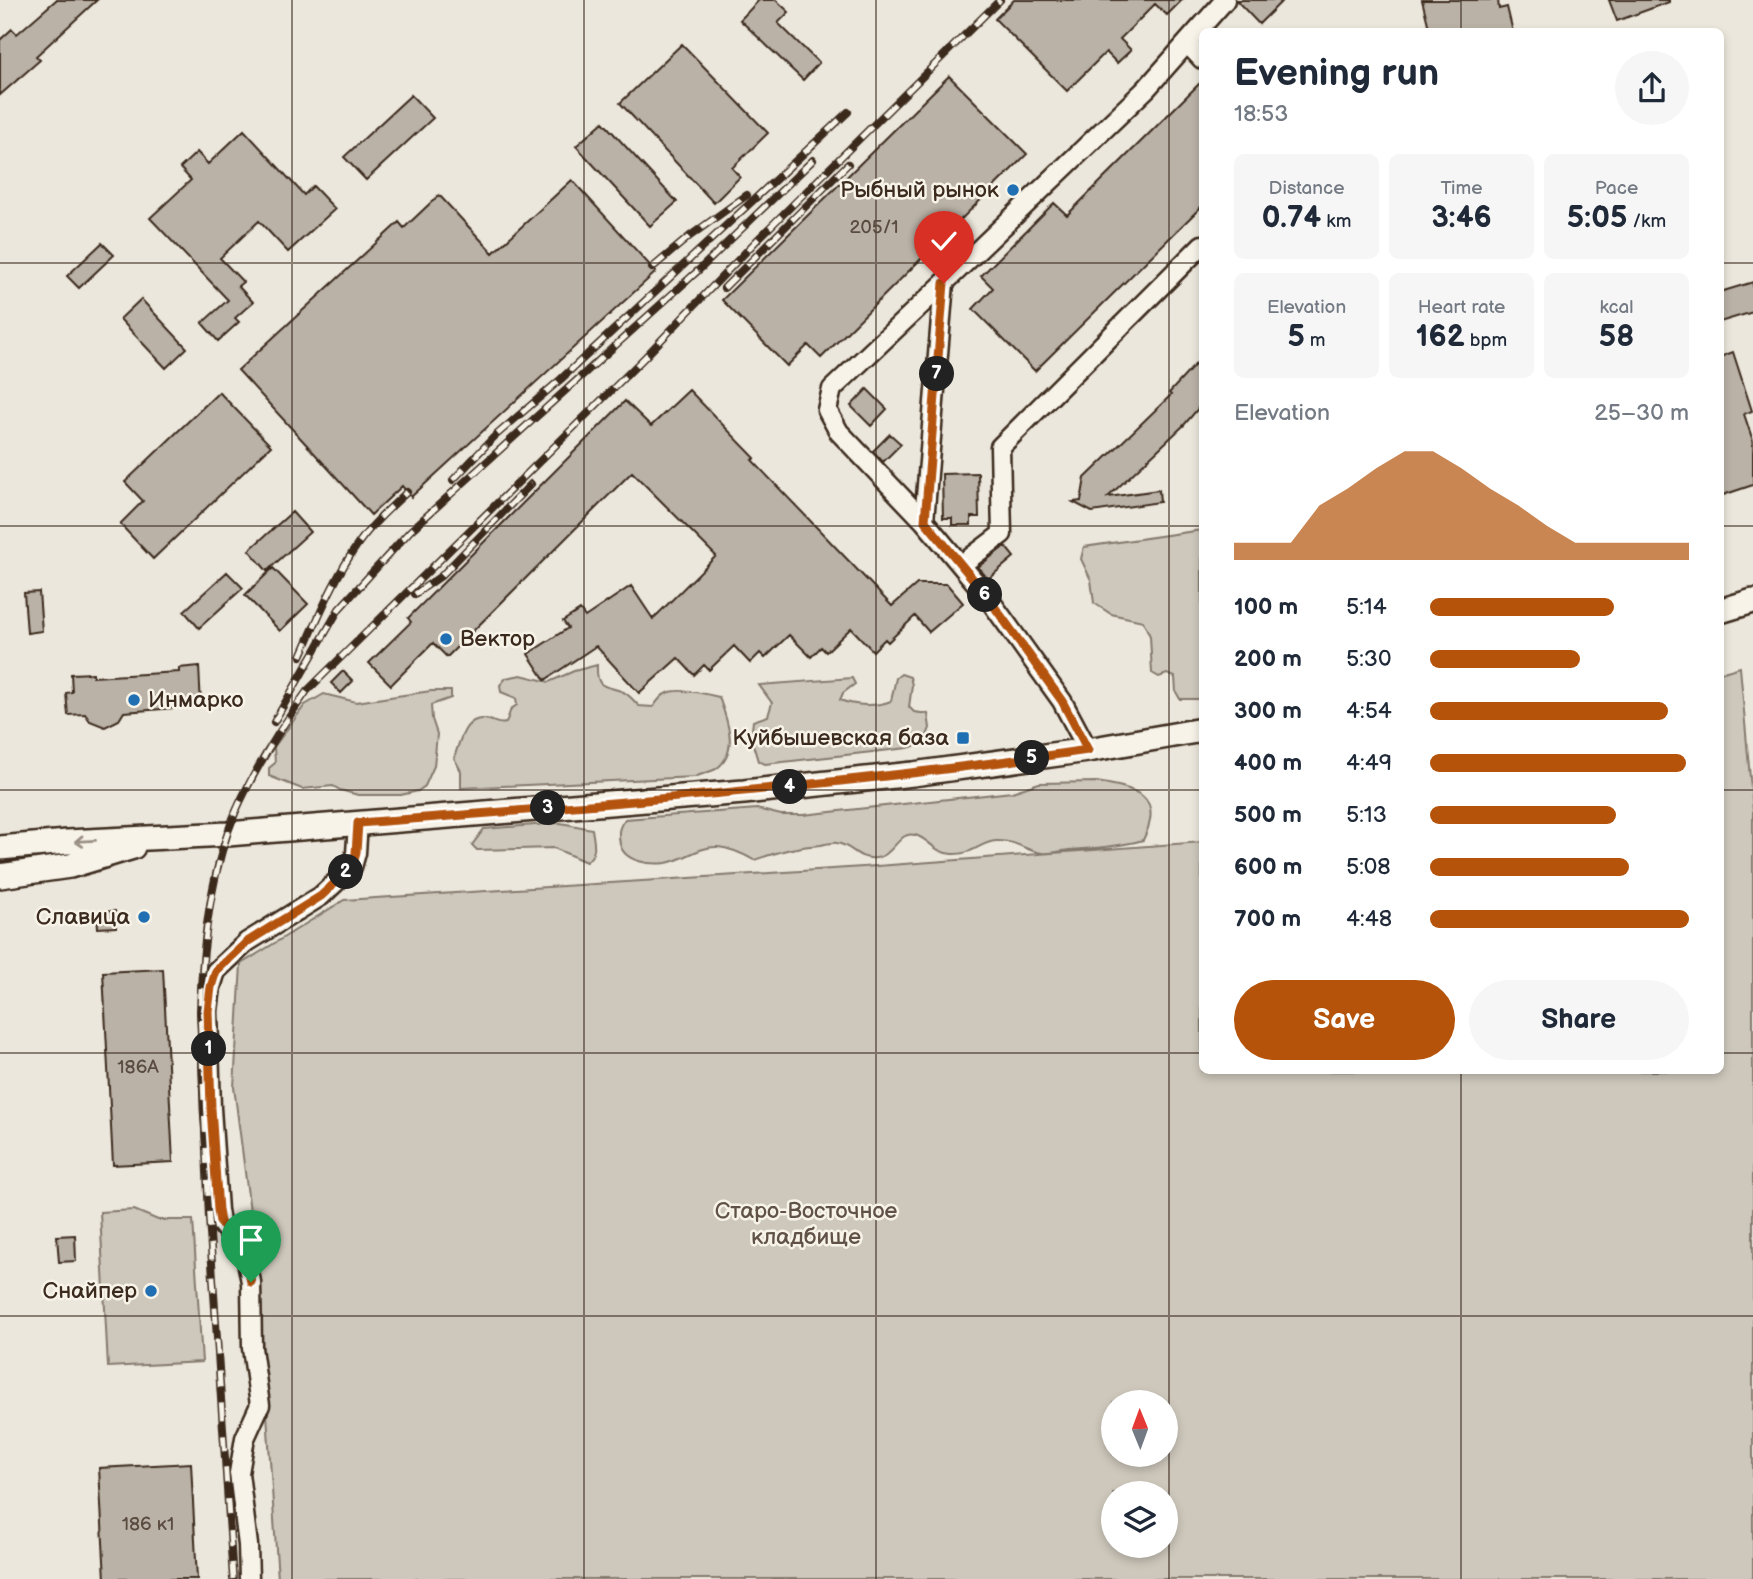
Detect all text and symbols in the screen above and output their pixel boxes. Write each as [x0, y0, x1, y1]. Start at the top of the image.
text: Evening run [1234, 51, 1439, 96]
button: share [1615, 51, 1689, 125]
text: 18:53 [1234, 100, 1288, 128]
place label: Рыбный рынок [840, 176, 1000, 204]
text: Distance [1269, 177, 1344, 200]
text: Time [1440, 177, 1483, 200]
text: Pace [1595, 177, 1638, 200]
marker: Рыбный рынок [1005, 182, 1021, 198]
text: 0.74 [1262, 200, 1321, 236]
text: 3:46 [1431, 200, 1492, 236]
text: 5:05 [1567, 200, 1627, 236]
text: km [1321, 210, 1351, 233]
text: /km [1627, 210, 1666, 233]
pin [914, 211, 974, 283]
house number: 205/1 [849, 216, 899, 239]
icon: check [925, 222, 963, 260]
text: Elevation [1267, 296, 1346, 319]
text: Heart rate [1418, 296, 1505, 319]
text: kcal [1599, 296, 1634, 319]
text: 5 [1287, 319, 1305, 355]
text: 162 [1416, 319, 1465, 355]
text: 58 [1599, 319, 1634, 355]
text: m [1305, 329, 1326, 352]
text: bpm [1465, 329, 1507, 352]
pin: 7 [920, 356, 954, 392]
text: 7 [931, 362, 942, 385]
text: Elevation [1234, 399, 1330, 427]
text: 25–30 m [1594, 399, 1689, 427]
pin: 6 [968, 578, 1002, 612]
text: 6 [979, 583, 990, 606]
text: 100 m [1234, 593, 1298, 621]
text: 5:14 [1346, 593, 1387, 621]
place label: Вектор [460, 625, 535, 653]
marker: Вектор [438, 631, 454, 647]
text: 200 m [1234, 645, 1302, 673]
text: 5:30 [1346, 645, 1392, 673]
place label: Инмарко [148, 686, 244, 714]
marker: Инмарко [126, 692, 142, 708]
text: 300 m [1234, 697, 1302, 725]
text: 4:54 [1346, 697, 1392, 725]
place label: Куйбышевская база [732, 724, 949, 752]
marker: Куйбышевская база [955, 730, 971, 746]
pin: 5 [1014, 740, 1050, 776]
text: 5 [1026, 746, 1037, 769]
text: 400 m [1234, 749, 1302, 777]
text: 4:49 [1346, 749, 1392, 777]
pin: 4 [772, 770, 808, 804]
text: 4 [784, 775, 795, 798]
pin: 3 [530, 790, 566, 826]
text: 3 [542, 796, 553, 819]
text: 500 m [1234, 801, 1302, 829]
text: 5:13 [1346, 801, 1387, 829]
one-way arrow [74, 834, 97, 847]
text: 600 m [1234, 853, 1302, 881]
text: 5:08 [1346, 853, 1391, 881]
pin: 2 [328, 854, 364, 890]
text: 2 [340, 860, 351, 883]
place label: Славица [36, 903, 130, 931]
text: 700 m [1234, 905, 1301, 933]
text: 4:48 [1346, 905, 1392, 933]
marker: Славица [136, 909, 152, 925]
button: Save [1234, 980, 1455, 1060]
button: Share [1469, 980, 1689, 1060]
pin: 1 [192, 1032, 227, 1066]
text: 1 [205, 1037, 213, 1060]
house number: 186А [117, 1056, 159, 1079]
park label: Старо-Восточное кладбище [715, 1197, 898, 1251]
pin [221, 1210, 281, 1282]
icon: arrive [232, 1221, 270, 1259]
place label: Снайпер [43, 1277, 137, 1305]
marker: Снайпер [143, 1283, 159, 1299]
north arrow [1101, 1390, 1178, 1466]
map controls [1101, 1390, 1178, 1558]
button: layers [1101, 1481, 1178, 1558]
house number: 186 к1 [122, 1513, 174, 1536]

